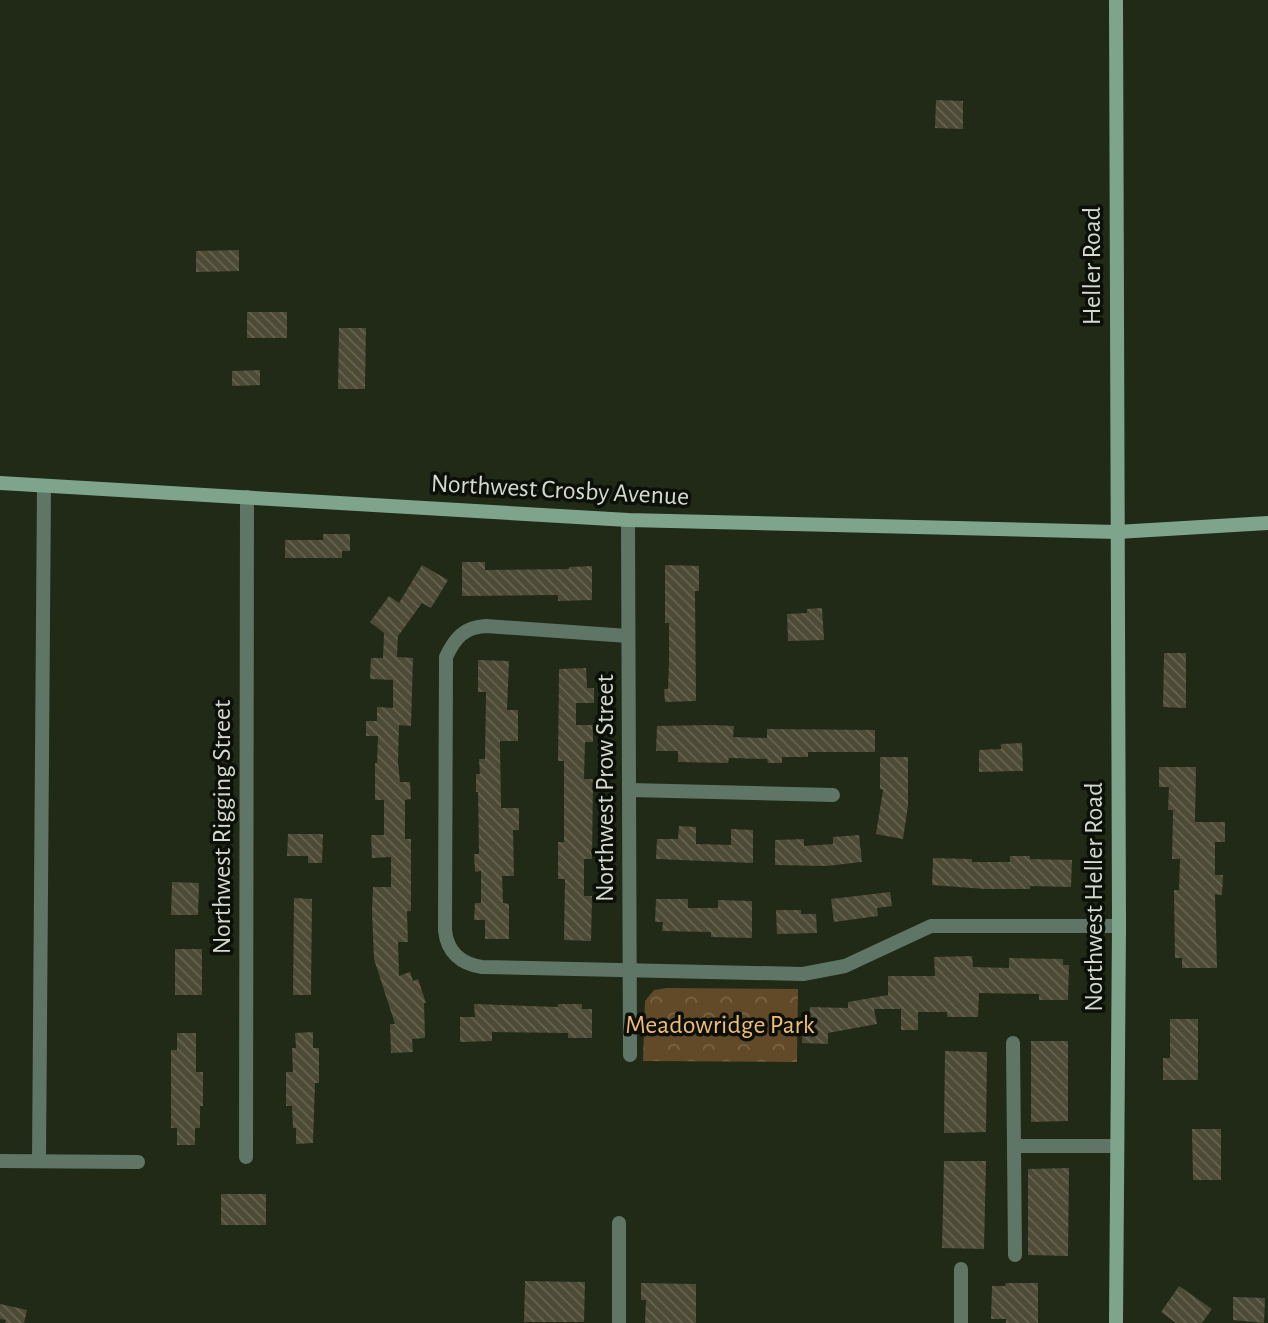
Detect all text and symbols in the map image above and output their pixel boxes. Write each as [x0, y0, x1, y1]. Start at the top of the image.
street label: Heller Road [1079, 207, 1105, 325]
street label: Northwest Crosby Avenue [430, 470, 690, 510]
street label: Northwest Prow Street [592, 674, 618, 902]
street label: Northwest Rigging Street [209, 700, 235, 954]
street label: Northwest Heller Road [1081, 782, 1107, 1012]
park label: Meadowridge Park [625, 1012, 815, 1038]

